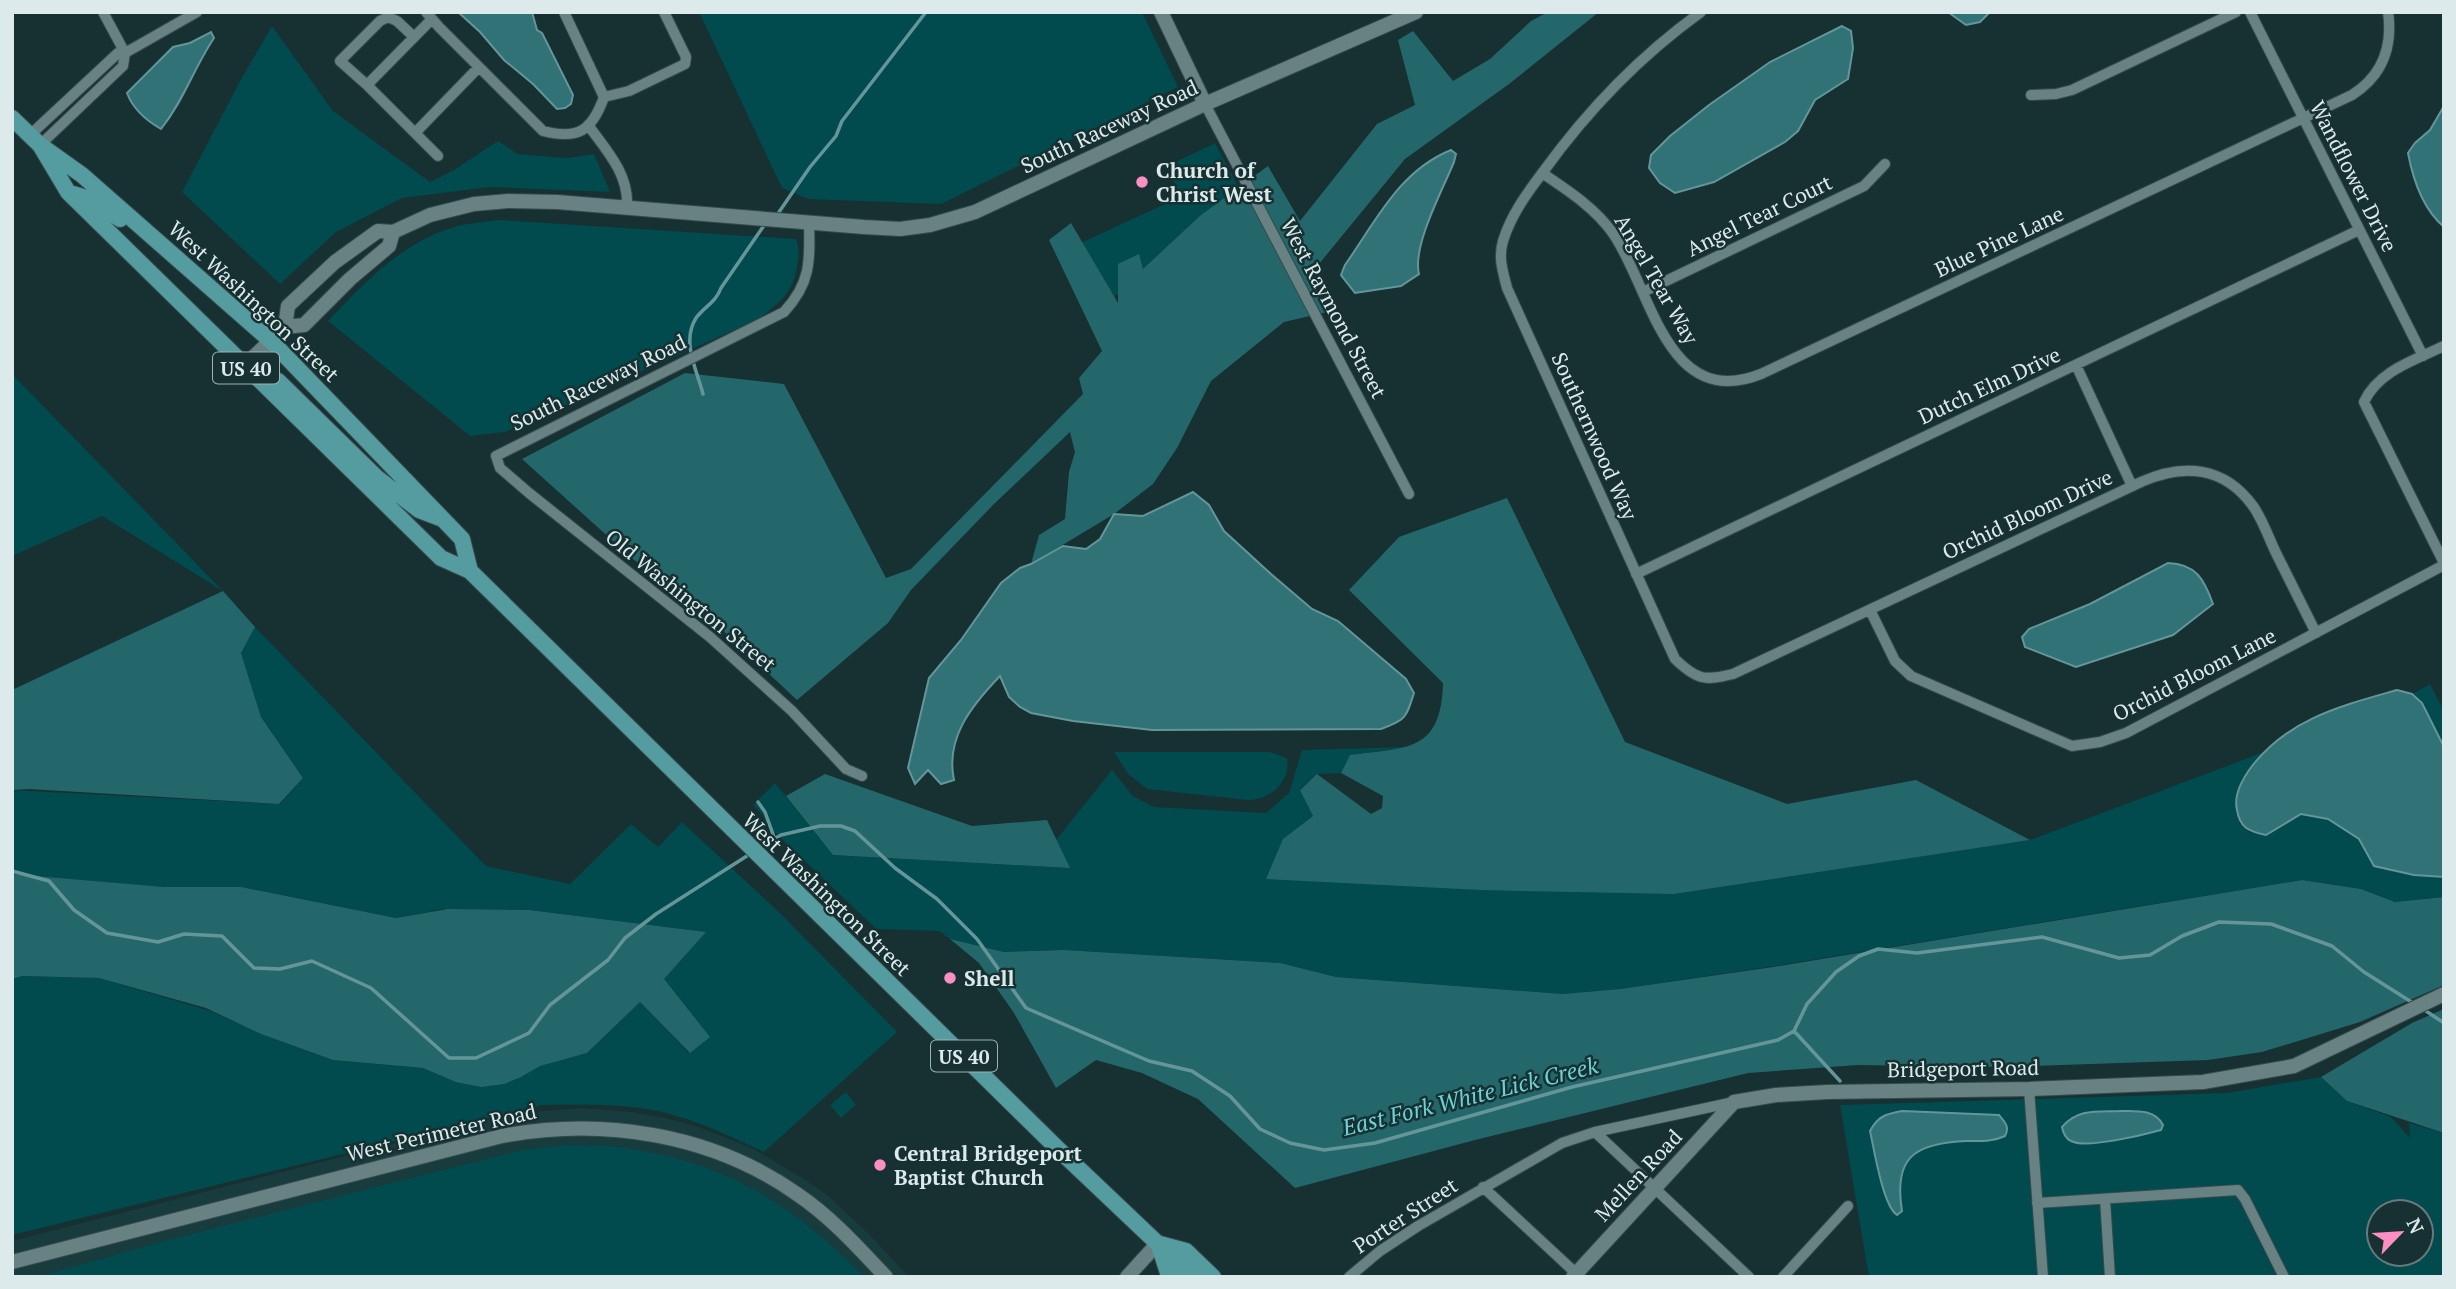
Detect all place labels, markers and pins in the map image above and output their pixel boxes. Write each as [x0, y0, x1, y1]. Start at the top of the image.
place label: Church of Christ West [1156, 156, 1273, 208]
marker: Church of Christ West [1134, 174, 1150, 190]
place label: Shell [964, 964, 1014, 992]
marker: Shell [942, 970, 958, 986]
place label: Central Bridgeport Baptist Church [894, 1139, 1082, 1191]
marker: Central Bridgeport Baptist Church [872, 1157, 888, 1173]

